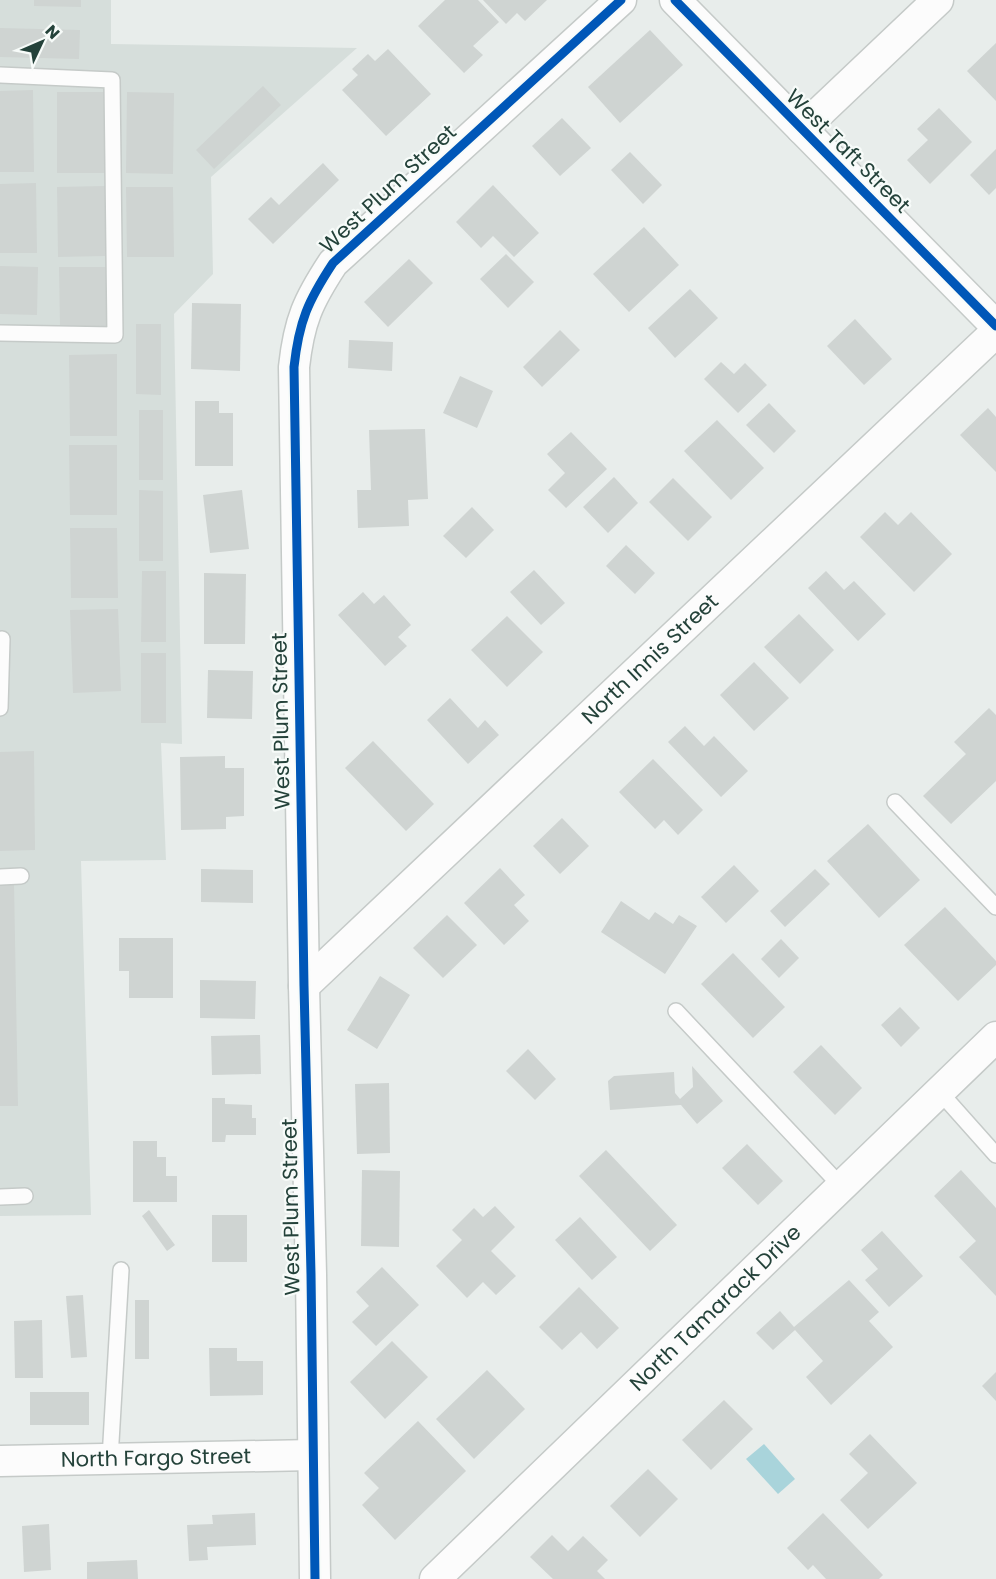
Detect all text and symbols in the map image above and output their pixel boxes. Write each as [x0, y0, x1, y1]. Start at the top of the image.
north arrow [12, 12, 72, 72]
text: N [40, 20, 65, 44]
street label: West Taft Street [780, 82, 917, 219]
street label: West Plum Street [313, 118, 462, 260]
street label: North Innis Street [575, 587, 724, 730]
street label: West Plum Street [264, 632, 297, 810]
street label: West Plum Street [274, 1118, 307, 1296]
street label: North Tamarack Drive [623, 1218, 807, 1397]
street label: North Fargo Street [61, 1441, 251, 1474]

